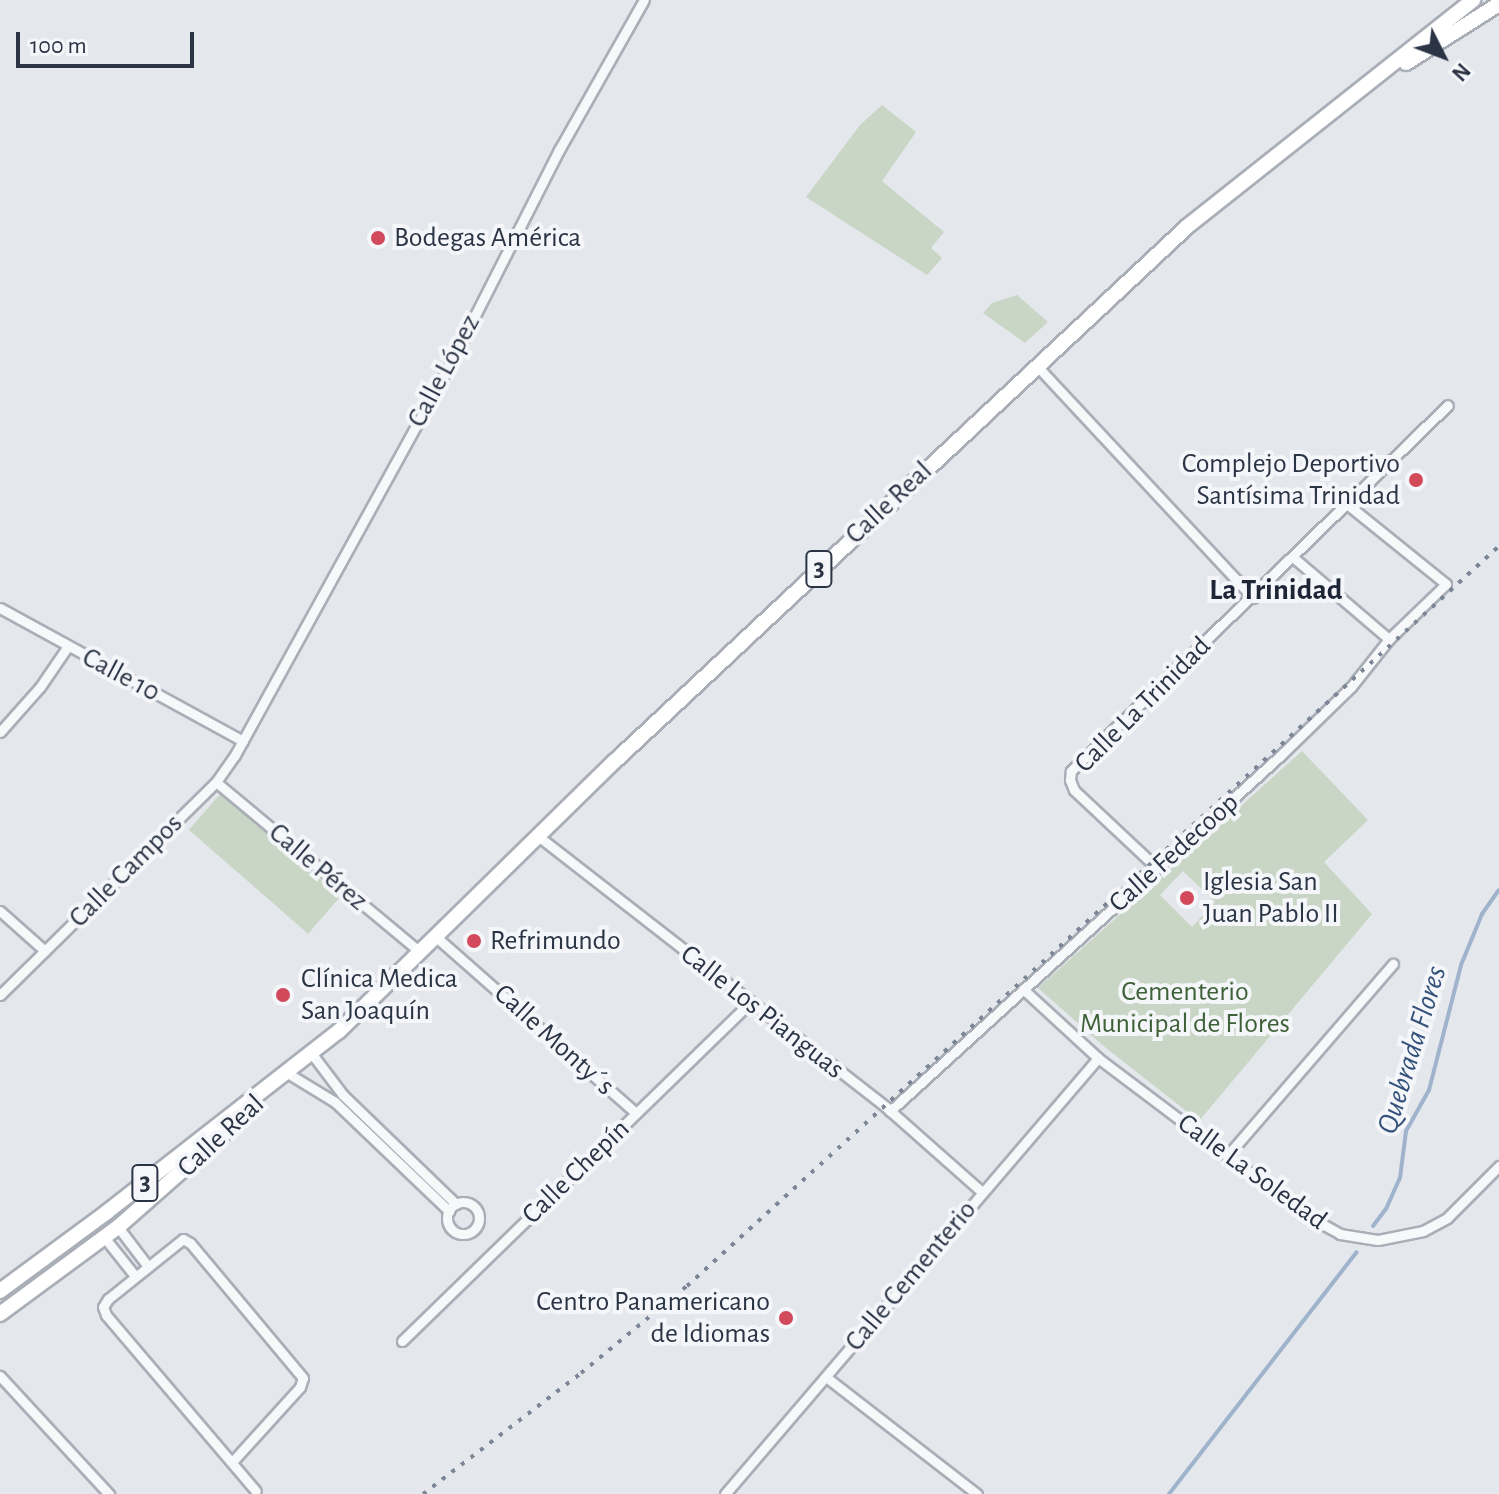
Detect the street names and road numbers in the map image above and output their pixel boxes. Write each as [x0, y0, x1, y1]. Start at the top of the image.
street label: Calle López [400, 309, 488, 433]
street label: Calle Real [839, 455, 939, 551]
road number: 3 [805, 547, 833, 591]
street label: Calle La Trinidad [1068, 630, 1218, 780]
street label: Calle 10 [76, 641, 166, 709]
street label: Calle Fedecoop [1102, 786, 1246, 920]
street label: Calle Campos [62, 807, 190, 935]
street label: Calle Pérez [262, 816, 374, 918]
street label: Calle Los Pianguas [673, 938, 851, 1086]
street label: Calle Monty´s [487, 977, 621, 1103]
street label: Calle Real [171, 1088, 271, 1184]
street label: Calle La Soledad [1171, 1107, 1333, 1237]
street label: Calle Chepín [515, 1113, 637, 1231]
road number: 3 [131, 1161, 159, 1205]
street label: Calle Cementerio [838, 1194, 984, 1358]

